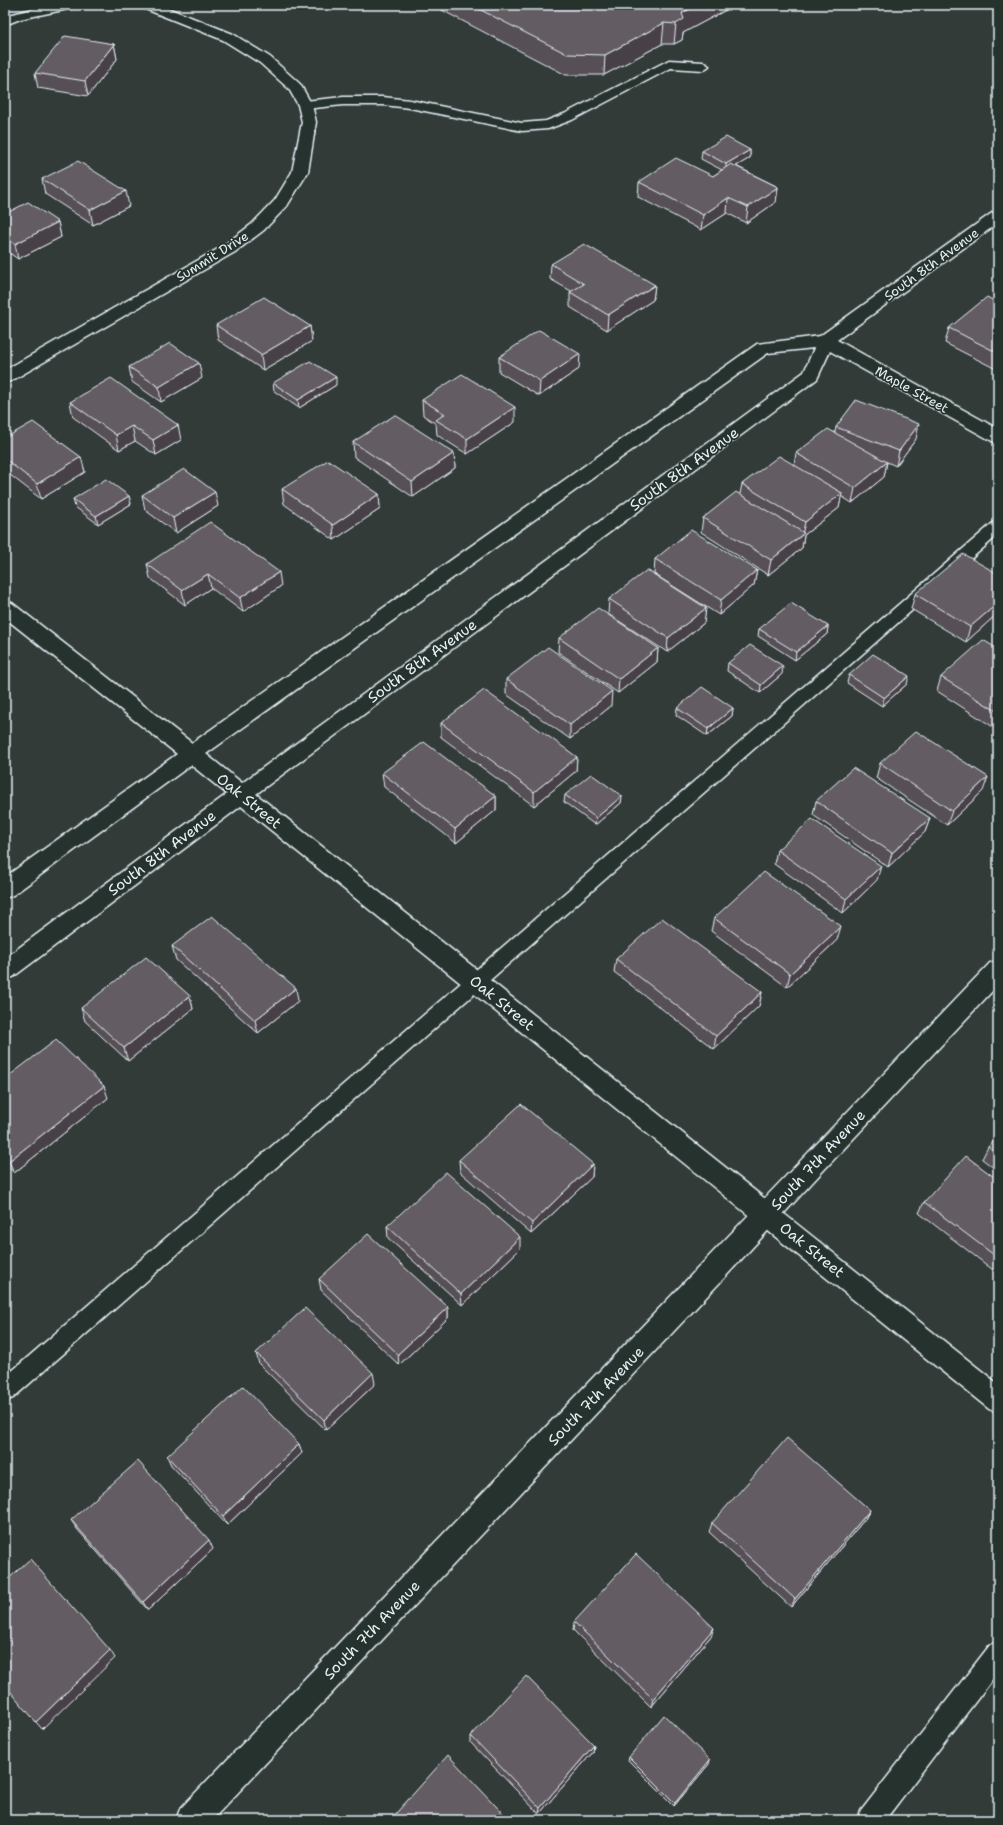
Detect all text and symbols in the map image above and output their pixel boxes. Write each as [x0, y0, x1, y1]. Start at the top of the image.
street label: South 8th Avenue [881, 224, 982, 305]
street label: Summit Drive [173, 227, 252, 285]
street label: Maple Street [872, 362, 952, 417]
street label: South 8th Avenue [625, 423, 743, 515]
street label: South 8th Avenue [363, 615, 481, 707]
street label: Oak Street [212, 769, 286, 833]
street label: South 8th Avenue [104, 806, 220, 900]
street label: Oak Street [465, 971, 539, 1035]
street label: South 7th Avenue [766, 1105, 870, 1215]
street label: Oak Street [775, 1218, 849, 1282]
street label: South 7th Avenue [543, 1342, 649, 1450]
street label: South 7th Avenue [319, 1576, 425, 1684]

